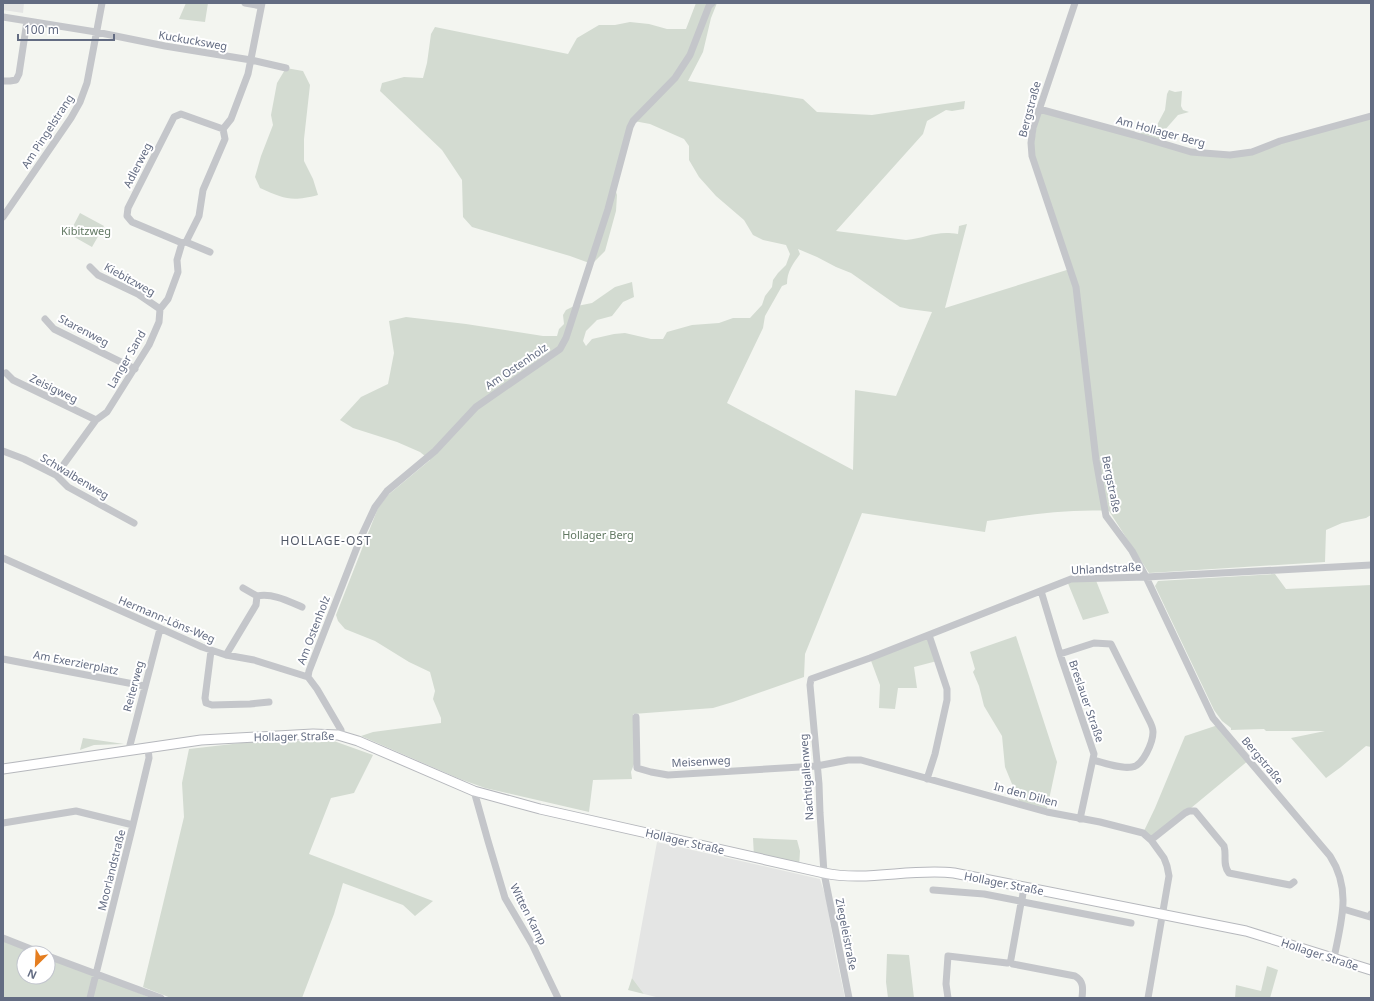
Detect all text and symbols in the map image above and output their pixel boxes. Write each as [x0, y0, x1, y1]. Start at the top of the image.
scale bar [18, 16, 114, 42]
text: 100 m [24, 21, 59, 38]
street label: Kuckucksweg [157, 27, 229, 53]
street label: Bergstraße [1014, 79, 1044, 139]
street label: Am Pingelstrang [17, 91, 77, 171]
street label: Am Hollager Berg [1115, 112, 1207, 150]
street label: Adlerweg [119, 140, 155, 190]
park label: Kibitzweg [61, 223, 111, 238]
street label: Kiebitzweg [102, 259, 158, 299]
street label: Starenweg [56, 310, 112, 350]
street label: Langer Sand [103, 327, 149, 391]
street label: Am Ostenholz [482, 340, 550, 392]
street label: Zeisigweg [27, 370, 81, 406]
street label: Schwalbenweg [38, 450, 112, 502]
street label: Bergstraße [1099, 454, 1125, 514]
park label: Hollager Berg [562, 527, 634, 542]
district label: HOLLAGE-OST [280, 532, 372, 549]
street label: Uhlandstraße [1071, 559, 1141, 577]
street label: Hermann-Löns-Weg [116, 592, 218, 646]
street label: Am Ostenholz [293, 593, 333, 667]
street label: Am Exerzierplatz [32, 646, 120, 678]
street label: Breslauer Straße [1066, 658, 1108, 744]
street label: Reiterweg [119, 659, 147, 713]
street label: Hollager Straße [254, 728, 334, 744]
street label: Nachtigallenweg [795, 733, 817, 821]
street label: Bergstraße [1239, 733, 1287, 787]
street label: Meisenweg [671, 752, 731, 770]
street label: In den Dillen [992, 778, 1060, 810]
street label: Hollager Straße [644, 825, 726, 857]
street label: Moorlandstraße [94, 828, 128, 912]
street label: Hollager Straße [963, 868, 1045, 898]
street label: Witten Kamp [507, 881, 551, 947]
street label: Ziegeleistraße [833, 897, 861, 971]
street label: Hollager Straße [1279, 934, 1361, 974]
north arrow [16, 945, 56, 985]
text: N [25, 966, 39, 983]

